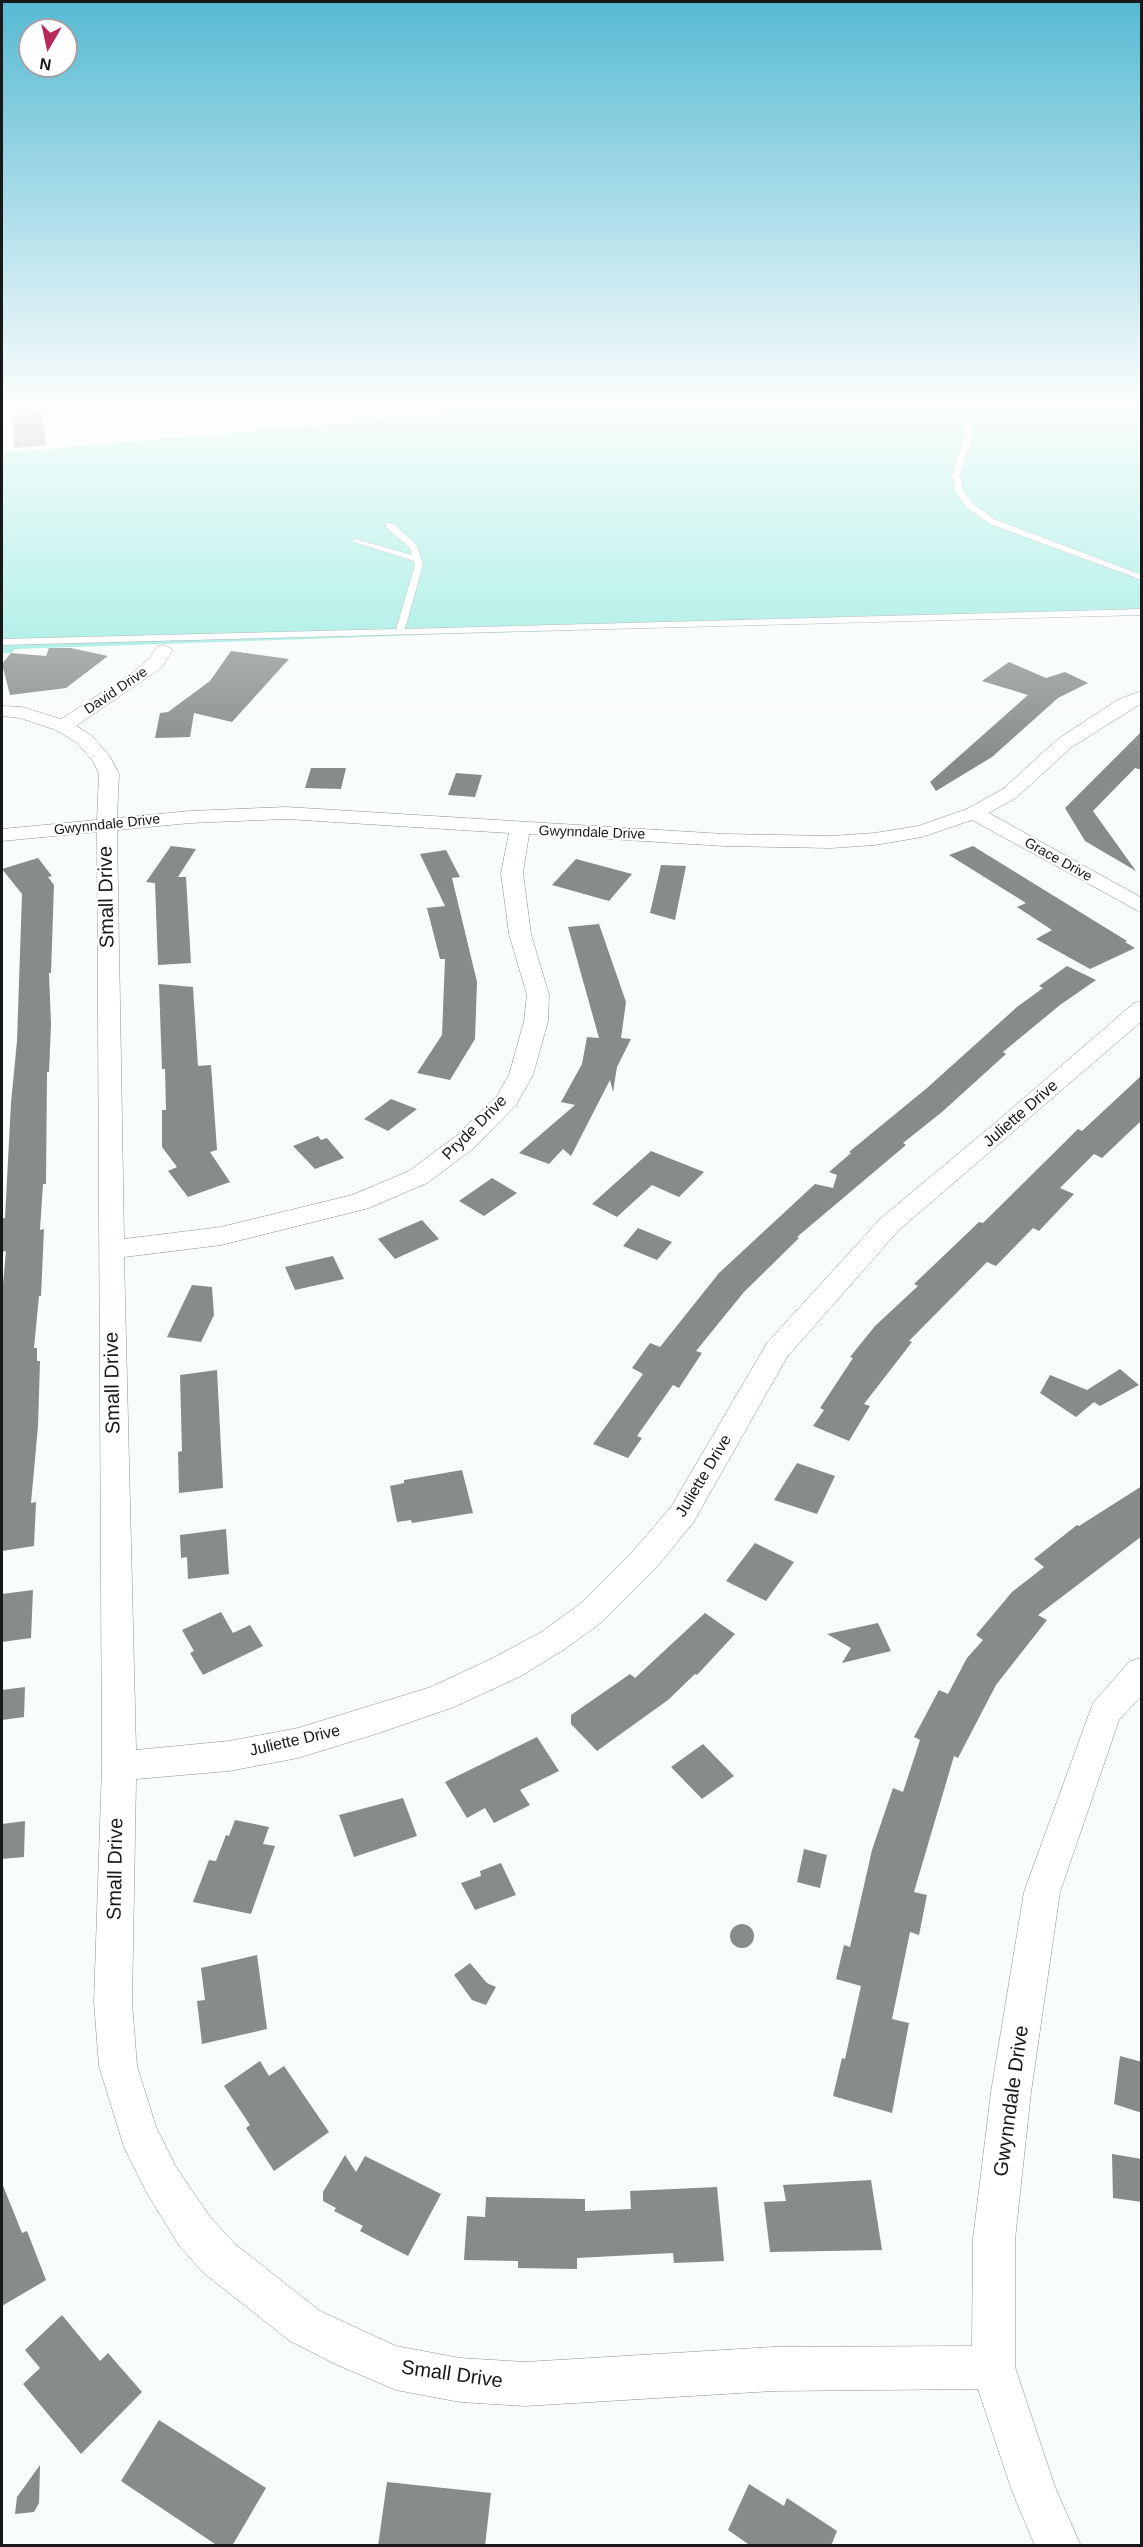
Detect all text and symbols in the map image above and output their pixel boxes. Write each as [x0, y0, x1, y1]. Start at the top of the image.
north arrow [18, 18, 78, 78]
text: N [38, 55, 52, 74]
street label: David Drive [81, 664, 151, 718]
street label: Gwynndale Drive [53, 811, 161, 839]
street label: Gwynndale Drive [538, 823, 646, 843]
street label: Grace Drive [1021, 835, 1095, 885]
street label: Small Drive [94, 846, 120, 948]
street label: Juliette Drive [980, 1076, 1062, 1152]
street label: Pryde Drive [439, 1092, 511, 1164]
street label: Small Drive [100, 1332, 126, 1434]
street label: Juliette Drive [672, 1431, 736, 1521]
street label: Juliette Drive [248, 1721, 342, 1761]
street label: Small Drive [103, 1818, 129, 1920]
street label: Gwynndale Drive [990, 2024, 1034, 2178]
street label: Small Drive [400, 2356, 504, 2394]

